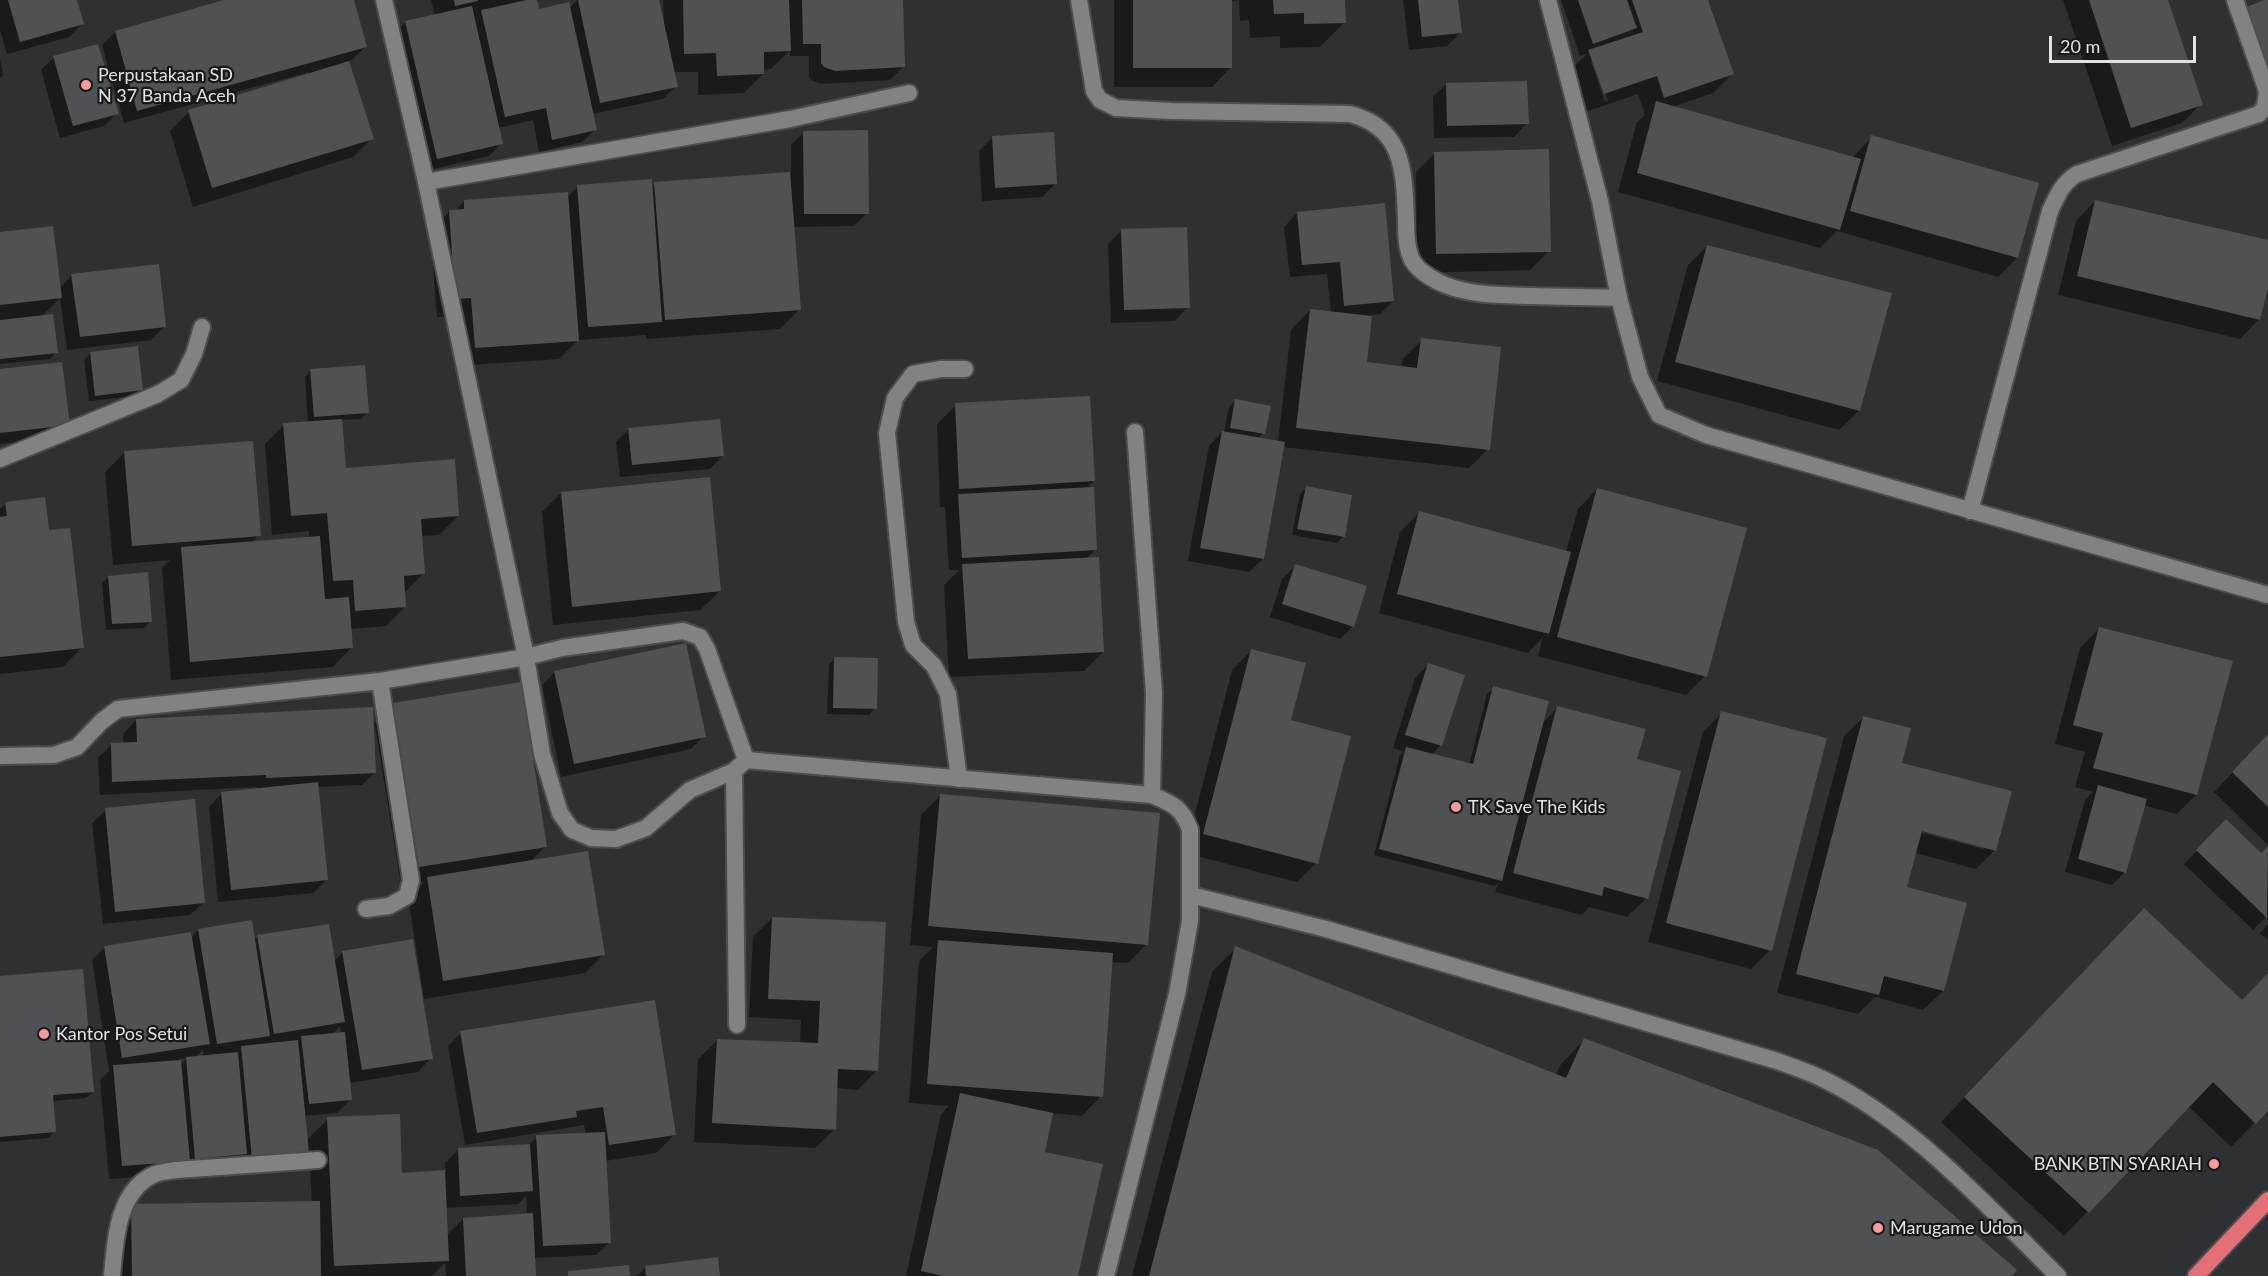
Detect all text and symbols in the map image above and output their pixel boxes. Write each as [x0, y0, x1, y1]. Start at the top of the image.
scale bar [2052, 24, 2199, 62]
text: 20 m [2060, 35, 2100, 57]
place label: Perpustakaan SD N 37 Banda Aceh [98, 64, 236, 106]
marker: Perpustakaan SD N 37 Banda Aceh [79, 78, 93, 92]
place label: TK Save The Kids [1468, 796, 1605, 818]
marker: TK Save The Kids [1449, 800, 1463, 814]
place label: Kantor Pos Setui [56, 1023, 187, 1045]
marker: Kantor Pos Setui [37, 1027, 51, 1041]
place label: BANK BTN SYARIAH [2034, 1153, 2202, 1175]
marker: BANK BTN SYARIAH [2207, 1157, 2221, 1171]
place label: Marugame Udon [1890, 1217, 2022, 1239]
marker: Marugame Udon [1871, 1221, 1885, 1235]

